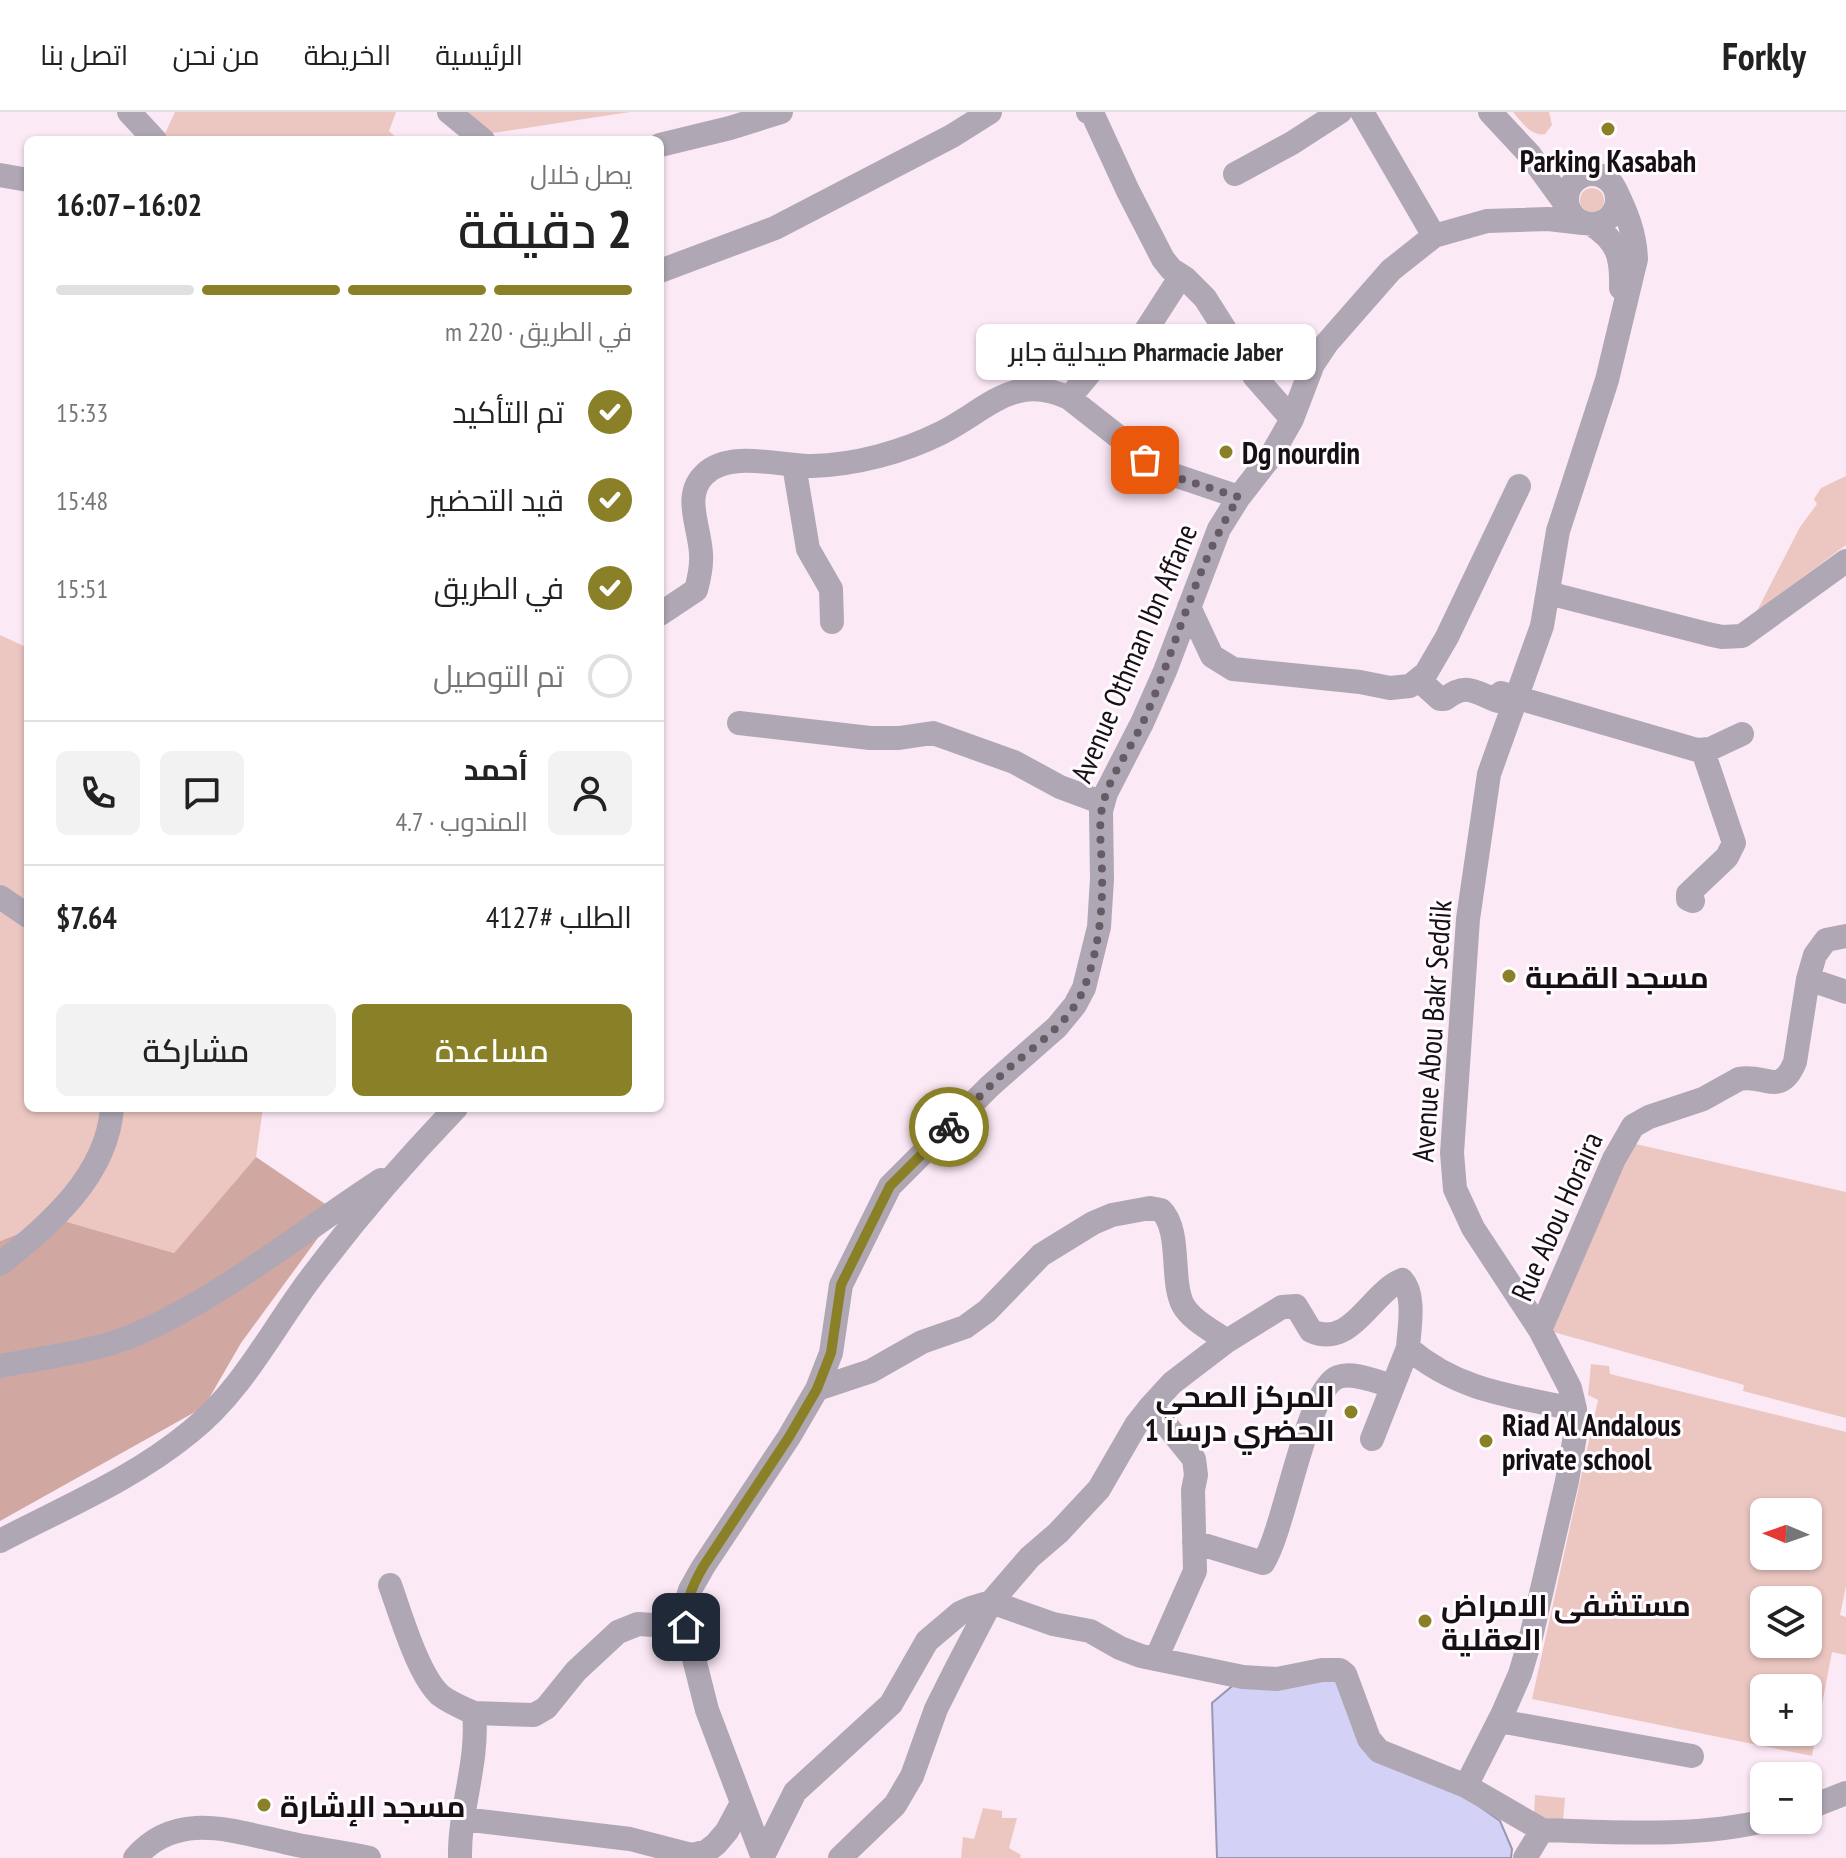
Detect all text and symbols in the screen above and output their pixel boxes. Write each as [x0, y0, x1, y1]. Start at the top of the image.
text: Forkly [1722, 31, 1806, 80]
text: اتصل بنا [40, 36, 128, 73]
text: من نحن [172, 36, 260, 73]
text: الخريطة [304, 36, 391, 73]
text: الرئيسية [435, 36, 523, 73]
marker: Parking Kasabah [1599, 120, 1617, 138]
place label: Parking Kasabah [1520, 141, 1696, 180]
text: يصل خلال [530, 158, 632, 191]
text: 16:02–16:07 [56, 185, 202, 224]
text: 2 دقيقة [458, 195, 632, 262]
text: في الطريق · 220 m [445, 315, 632, 348]
callout: Pharmacie Jaber صيدلية جابر [975, 324, 1315, 380]
text: Pharmacie Jaber صيدلية جابر [1009, 335, 1283, 368]
icon: check [588, 390, 632, 434]
text: تم التأكيد [452, 392, 564, 431]
text: 15:33 [56, 396, 108, 429]
pin [1111, 426, 1179, 494]
place label: Dg nourdin [1242, 433, 1360, 472]
icon: bag [1123, 438, 1167, 482]
marker: Dg nourdin [1217, 443, 1235, 461]
icon: check [588, 478, 632, 522]
text: قيد التحضير [428, 480, 564, 519]
text: 15:48 [56, 484, 108, 517]
street label: Avenue Othman Ibn Affane [1061, 518, 1205, 788]
icon: check [588, 566, 632, 610]
text: في الطريق [434, 568, 564, 607]
text: 15:51 [56, 572, 108, 605]
text: تم التوصيل [433, 656, 564, 695]
text: أحمد [464, 749, 528, 788]
button: phone [56, 751, 140, 835]
button: chat [160, 751, 244, 835]
button: person [548, 751, 632, 835]
text: المندوب · 4.7 [395, 805, 528, 838]
text: الطلب #4127 [486, 897, 632, 936]
text: $7.64 [56, 898, 117, 937]
street label: Avenue Abou Bakr Seddik [1402, 898, 1460, 1163]
place label: مسجد القصبة [1525, 957, 1709, 996]
marker: مسجد القصبة [1500, 967, 1518, 985]
button: مشاركة [56, 1004, 336, 1096]
button: مساعدة [352, 1004, 632, 1096]
courier [909, 1087, 989, 1167]
icon: bike [927, 1105, 971, 1149]
street label: Rue Abou Horaira [1501, 1125, 1611, 1307]
place label: المركز الصحي الحضري درسا 1 [1144, 1376, 1335, 1455]
marker: المركز الصحي الحضري درسا 1 [1342, 1403, 1360, 1421]
place label: Riad Al Andalous private school [1502, 1405, 1681, 1478]
marker: Riad Al Andalous private school [1477, 1432, 1495, 1450]
north arrow [1750, 1498, 1822, 1570]
map controls [1750, 1498, 1822, 1834]
place label: مستشفى الامراض العقلية [1441, 1585, 1691, 1658]
button: layers [1750, 1586, 1822, 1658]
pin [652, 1593, 720, 1661]
icon: home [664, 1605, 708, 1649]
marker: مستشفى الامراض العقلية [1416, 1612, 1434, 1630]
button: + [1750, 1674, 1822, 1746]
button: − [1750, 1762, 1822, 1834]
place label: مسجد الإشارة [280, 1786, 466, 1827]
marker: مسجد الإشارة [255, 1796, 273, 1814]

